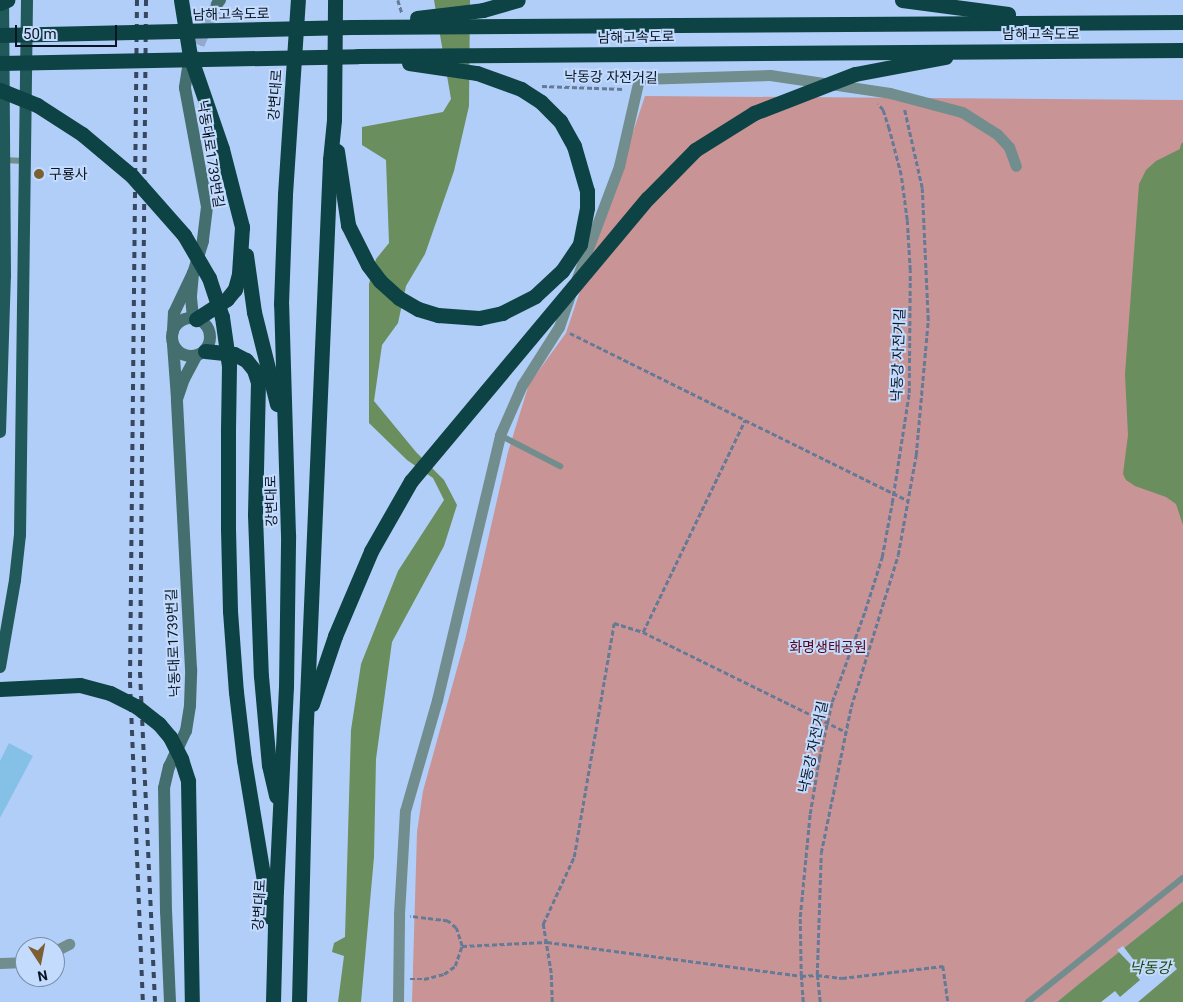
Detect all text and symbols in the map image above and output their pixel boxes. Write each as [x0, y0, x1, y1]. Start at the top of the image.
street label: 남해고속도로 [192, 5, 270, 23]
scale bar [18, 15, 120, 47]
text: 50 m [23, 25, 57, 43]
street label: 남해고속도로 [1002, 26, 1080, 42]
street label: 남해고속도로 [597, 28, 675, 46]
street label: 낙동강 자전거길 [564, 68, 658, 86]
street label: 강변대로 [265, 69, 285, 121]
street label: 낙동대로1739번길 [194, 99, 228, 209]
place label: 구룡사 [49, 166, 88, 182]
marker: 구룡사 [33, 168, 45, 180]
street label: 낙동강 자전거길 [888, 308, 908, 402]
street label: 강변대로 [262, 475, 280, 527]
street label: 낙동대로1739번길 [163, 588, 183, 698]
park label: 화명생태공원 [789, 639, 867, 655]
street label: 낙동강 자전거길 [795, 699, 831, 795]
street label: 강변대로 [249, 879, 269, 931]
north arrow [15, 937, 65, 987]
water label: 낙동강 [1129, 960, 1171, 978]
text: N [36, 967, 49, 985]

